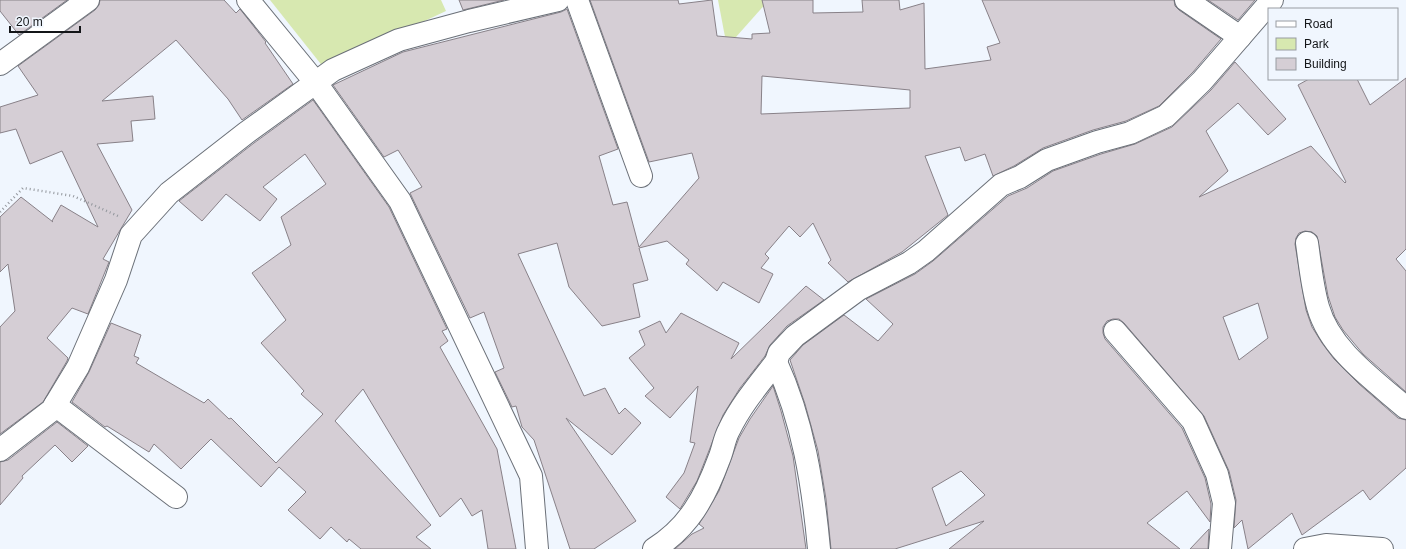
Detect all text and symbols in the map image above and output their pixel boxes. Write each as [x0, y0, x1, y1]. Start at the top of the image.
scale bar [10, 8, 80, 34]
legend [1268, 8, 1398, 80]
text: 20 m [16, 15, 43, 29]
text: Road [1304, 17, 1333, 31]
text: Park [1304, 37, 1330, 51]
text: Building [1304, 57, 1347, 71]

